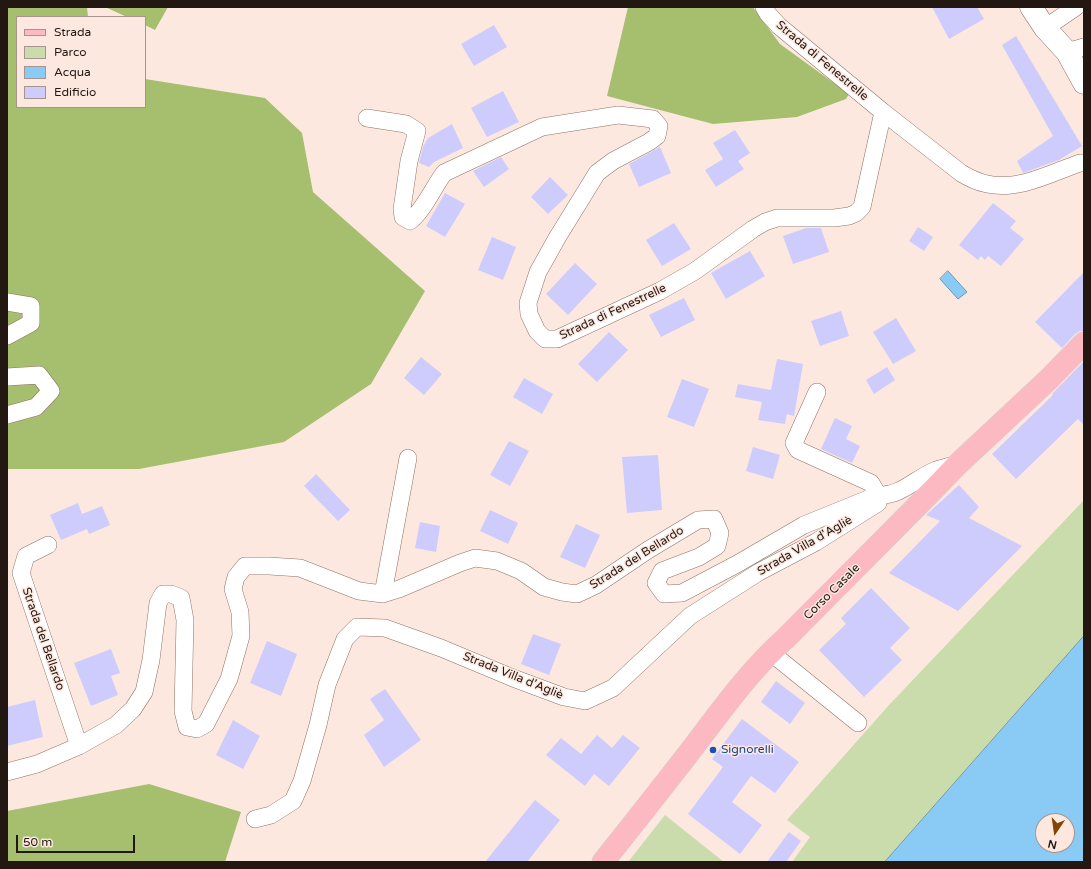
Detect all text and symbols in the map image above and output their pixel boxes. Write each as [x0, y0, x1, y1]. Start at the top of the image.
legend [16, 16, 146, 108]
street label: Strada di Fenestrelle [773, 18, 871, 104]
text: Strada [54, 25, 91, 39]
text: Parco [54, 45, 87, 59]
text: Acqua [54, 65, 91, 79]
text: Edificio [54, 85, 96, 99]
street label: Strada di Fenestrelle [557, 281, 669, 343]
street label: Strada Villa d'Agliè [755, 513, 855, 579]
street label: Strada del Bellardo [587, 523, 687, 593]
street label: Corso Casale [801, 561, 863, 623]
street label: Strada del Bellardo [19, 586, 67, 692]
street label: Strada Villa d'Agliè [461, 649, 565, 703]
place label: Signorelli [721, 743, 774, 757]
marker: Signorelli [708, 745, 718, 755]
north arrow [1035, 813, 1075, 853]
scale bar [18, 827, 137, 853]
text: 50 m [23, 835, 52, 849]
text: N [1047, 837, 1058, 852]

